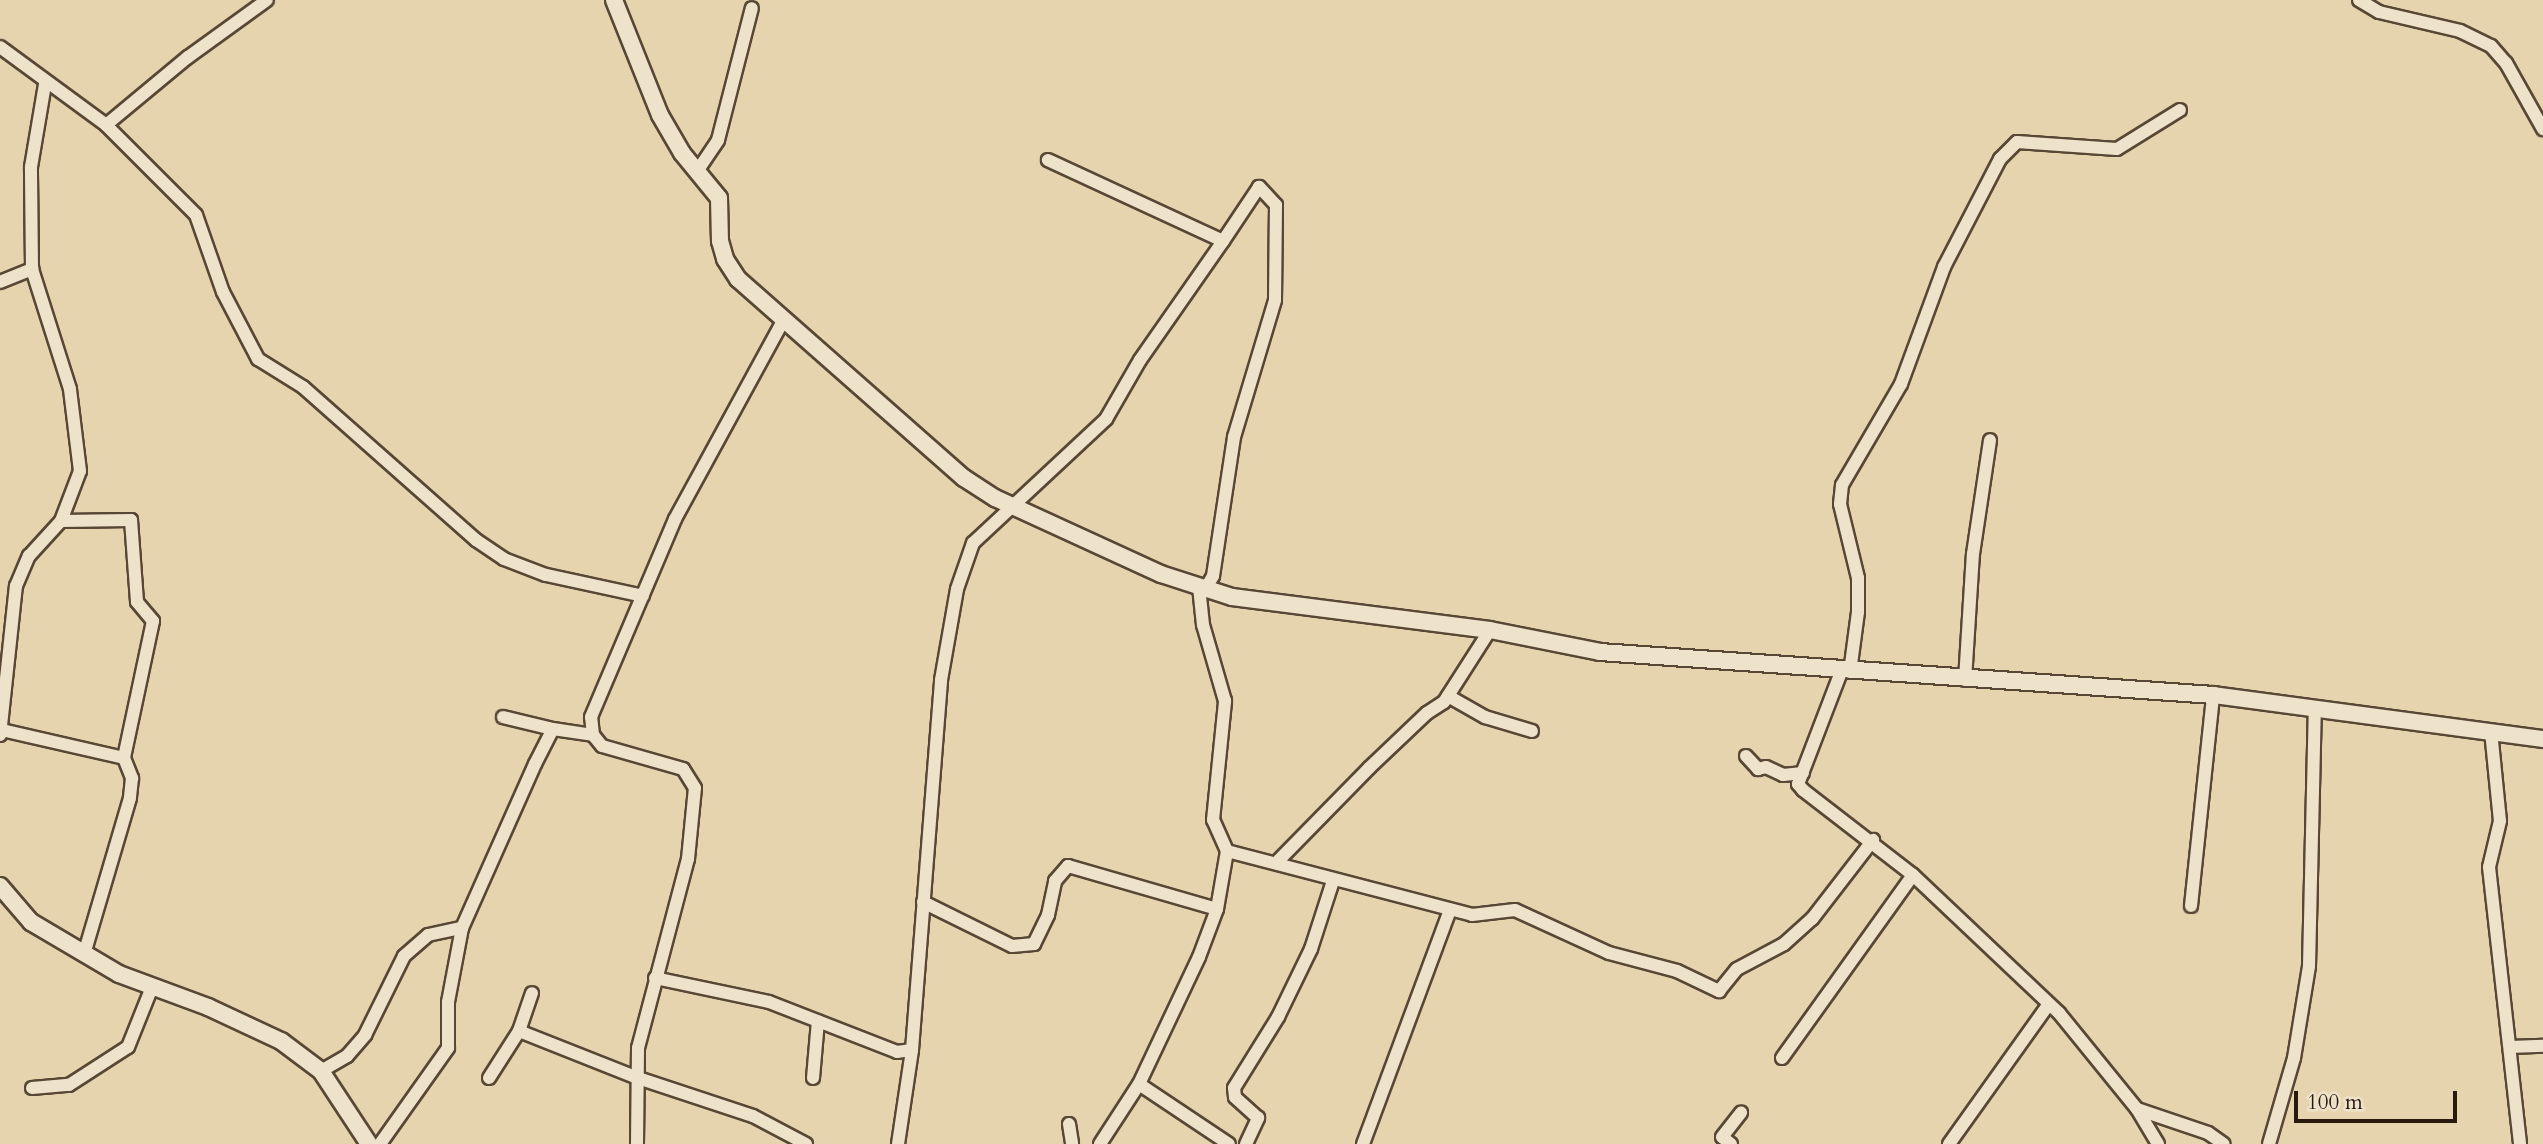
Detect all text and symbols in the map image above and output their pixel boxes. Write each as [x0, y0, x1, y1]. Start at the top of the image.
scale bar [2298, 1078, 2461, 1122]
text: 100 m [2307, 1088, 2363, 1117]

